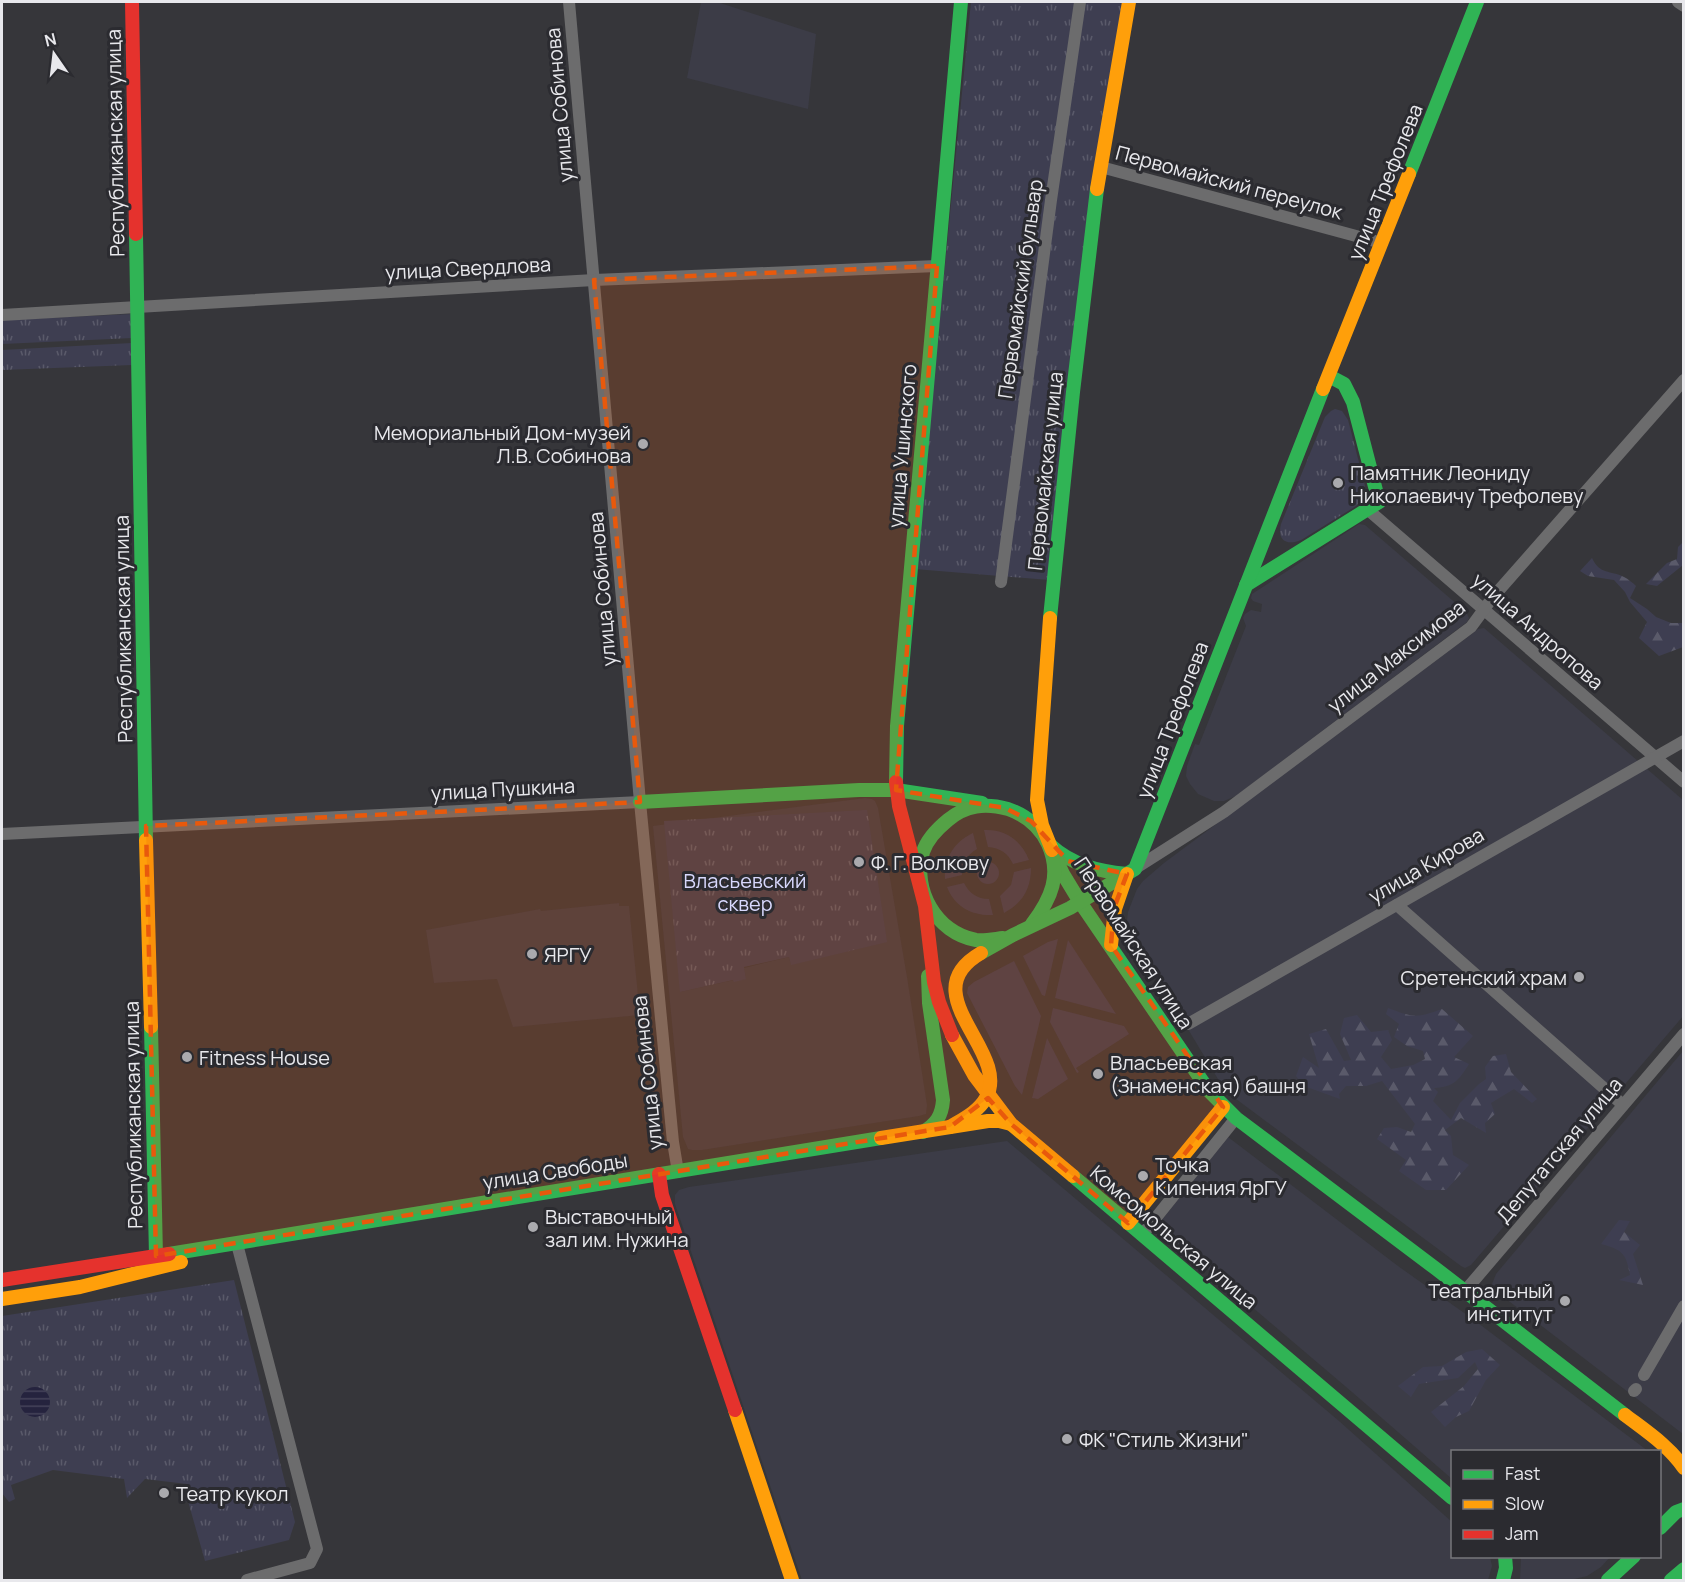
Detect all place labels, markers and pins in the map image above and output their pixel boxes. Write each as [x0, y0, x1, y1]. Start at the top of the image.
place label: Мемориальный Дом-музей Л.В. Собинова [374, 419, 631, 469]
marker: Мемориальный Дом-музей Л.В. Собинова [636, 437, 650, 451]
place label: Памятник Леониду Николаевичу Трефолеву [1350, 459, 1584, 509]
marker: Памятник Леониду Николаевичу Трефолеву [1331, 476, 1345, 490]
place label: Ф. Г. Волкову [871, 849, 990, 876]
marker: Ф. Г. Волкову [852, 855, 866, 869]
place label: ЯРГУ [544, 941, 592, 968]
marker: ЯРГУ [525, 947, 539, 961]
place label: Сретенский храм [1401, 964, 1567, 991]
marker: Сретенский храм [1572, 970, 1586, 984]
place label: Fitness House [199, 1044, 330, 1071]
place label: Власьевская (Знаменская) башня [1110, 1049, 1306, 1099]
marker: Fitness House [180, 1050, 194, 1064]
marker: Власьевская (Знаменская) башня [1091, 1067, 1105, 1081]
place label: Точка Кипения ЯрГУ [1155, 1151, 1288, 1201]
marker: Точка Кипения ЯрГУ [1136, 1169, 1150, 1183]
place label: Выставочный зал им. Нужина [545, 1203, 689, 1253]
marker: Выставочный зал им. Нужина [526, 1220, 540, 1234]
place label: Театральный институт [1428, 1277, 1553, 1327]
marker: Театральный институт [1558, 1294, 1572, 1308]
place label: ФК "Стиль Жизни" [1079, 1426, 1249, 1453]
marker: ФК "Стиль Жизни" [1060, 1432, 1074, 1446]
place label: Театр кукол [176, 1480, 289, 1507]
marker: Театр кукол [157, 1486, 171, 1500]

